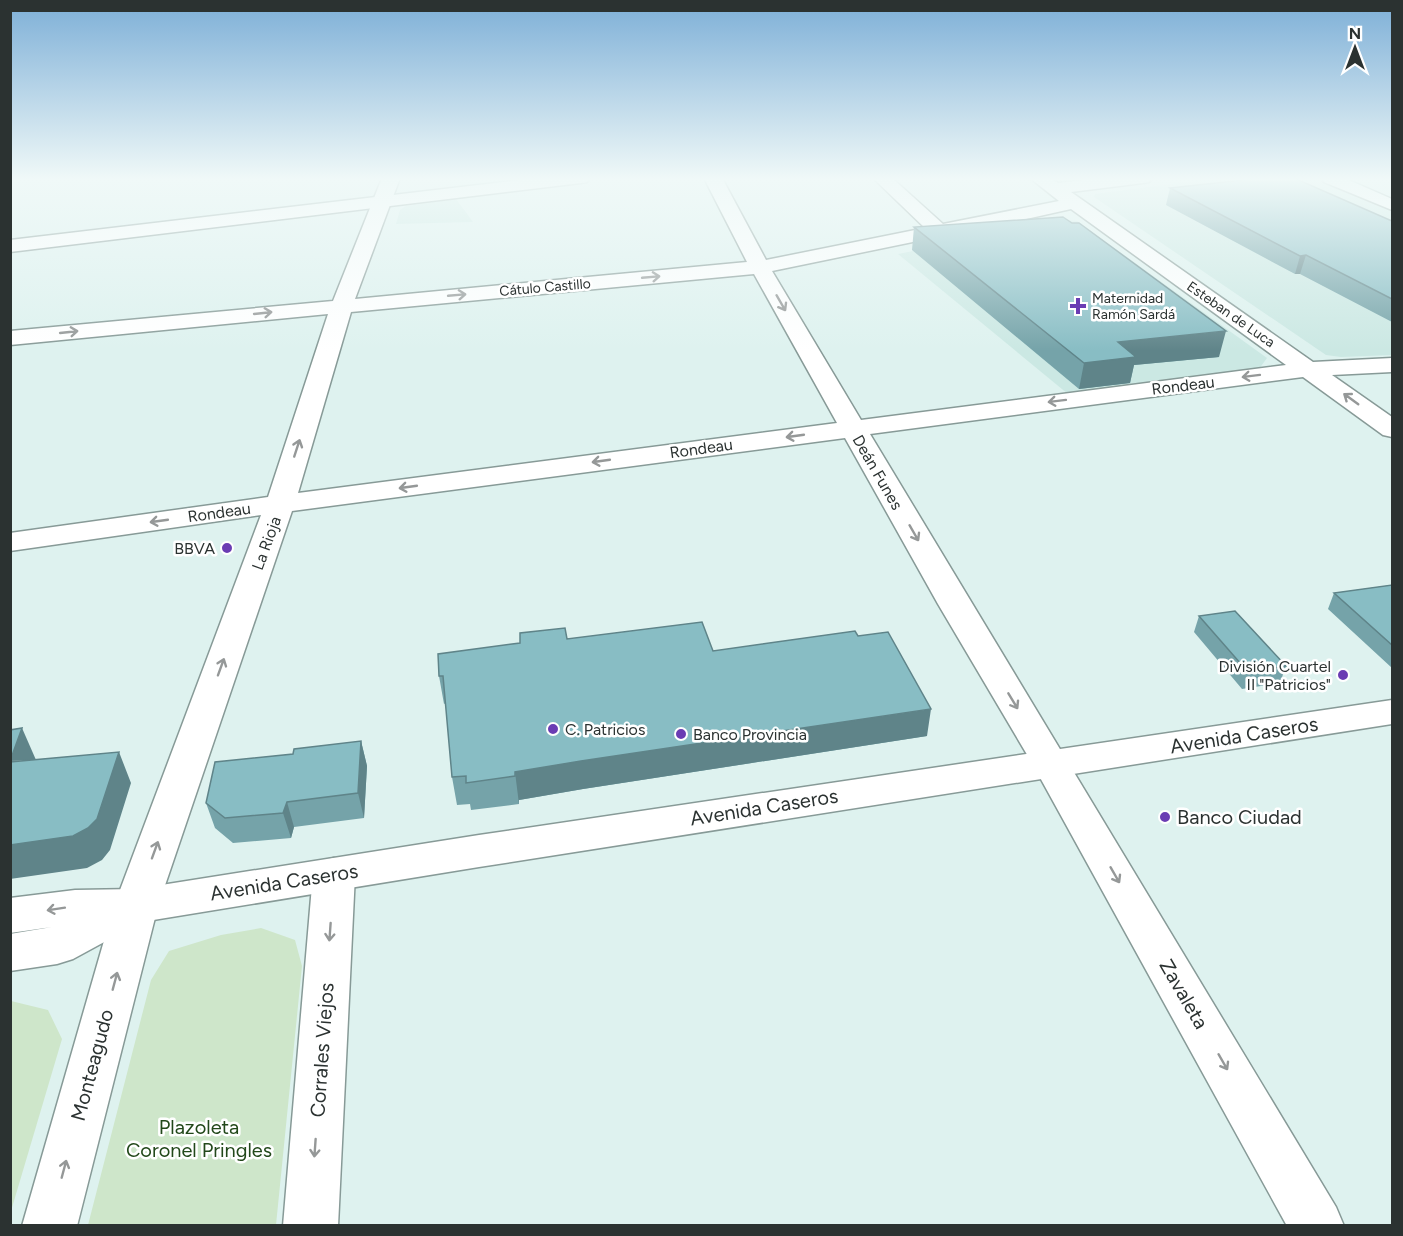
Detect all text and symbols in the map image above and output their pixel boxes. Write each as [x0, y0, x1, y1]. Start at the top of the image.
north arrow [1325, 18, 1385, 78]
text: N [1349, 24, 1361, 43]
one-way arrow [641, 271, 661, 282]
street label: Cátulo Castillo [499, 275, 591, 300]
street label: Esteban de Luca [1183, 278, 1278, 351]
one-way arrow [447, 289, 466, 300]
place label: Maternidad Ramón Sardá [1092, 290, 1175, 323]
one-way arrow [775, 294, 787, 311]
marker: Maternidad Ramón Sardá [1069, 297, 1087, 315]
one-way arrow [252, 307, 272, 318]
one-way arrow [58, 326, 78, 337]
one-way arrow [1241, 371, 1261, 382]
street label: Rondeau [1150, 372, 1216, 399]
one-way arrow [1343, 393, 1359, 405]
one-way arrow [1048, 396, 1068, 407]
one-way arrow [785, 430, 805, 441]
street label: Deán Funes [848, 431, 907, 513]
street label: Rondeau [668, 435, 734, 462]
one-way arrow [292, 439, 303, 458]
one-way arrow [592, 456, 612, 467]
one-way arrow [399, 481, 418, 492]
street label: Rondeau [186, 499, 252, 526]
street label: La Rioja [248, 514, 285, 573]
one-way arrow [150, 516, 170, 527]
one-way arrow [908, 524, 920, 541]
place label: BBVA [174, 539, 215, 558]
marker: BBVA [220, 541, 234, 555]
place label: División Cuartel II "Patricios" [1219, 657, 1331, 694]
one-way arrow [216, 658, 227, 677]
marker: División Cuartel II "Patricios" [1336, 668, 1350, 682]
one-way arrow [1008, 692, 1020, 709]
street label: Avenida Caseros [1168, 711, 1320, 759]
place label: C. Patricios [565, 720, 645, 739]
marker: C. Patricios [546, 722, 560, 736]
place label: Banco Provincia [693, 725, 807, 744]
marker: Banco Provincia [674, 727, 688, 741]
street label: Avenida Caseros [688, 783, 840, 831]
place label: Banco Ciudad [1177, 805, 1302, 829]
marker: Banco Ciudad [1158, 810, 1172, 824]
one-way arrow [151, 842, 162, 860]
street label: Avenida Caseros [208, 858, 360, 906]
one-way arrow [1110, 866, 1122, 883]
one-way arrow [47, 904, 67, 915]
one-way arrow [324, 922, 335, 942]
street label: Zavaleta [1155, 955, 1213, 1033]
one-way arrow [110, 972, 121, 991]
street label: Corrales Viejos [305, 982, 339, 1118]
street label: Monteagudo [66, 1007, 118, 1123]
one-way arrow [1217, 1053, 1229, 1070]
park label: Plazoleta Coronel Pringles [126, 1115, 272, 1162]
one-way arrow [309, 1137, 320, 1157]
one-way arrow [59, 1160, 71, 1179]

